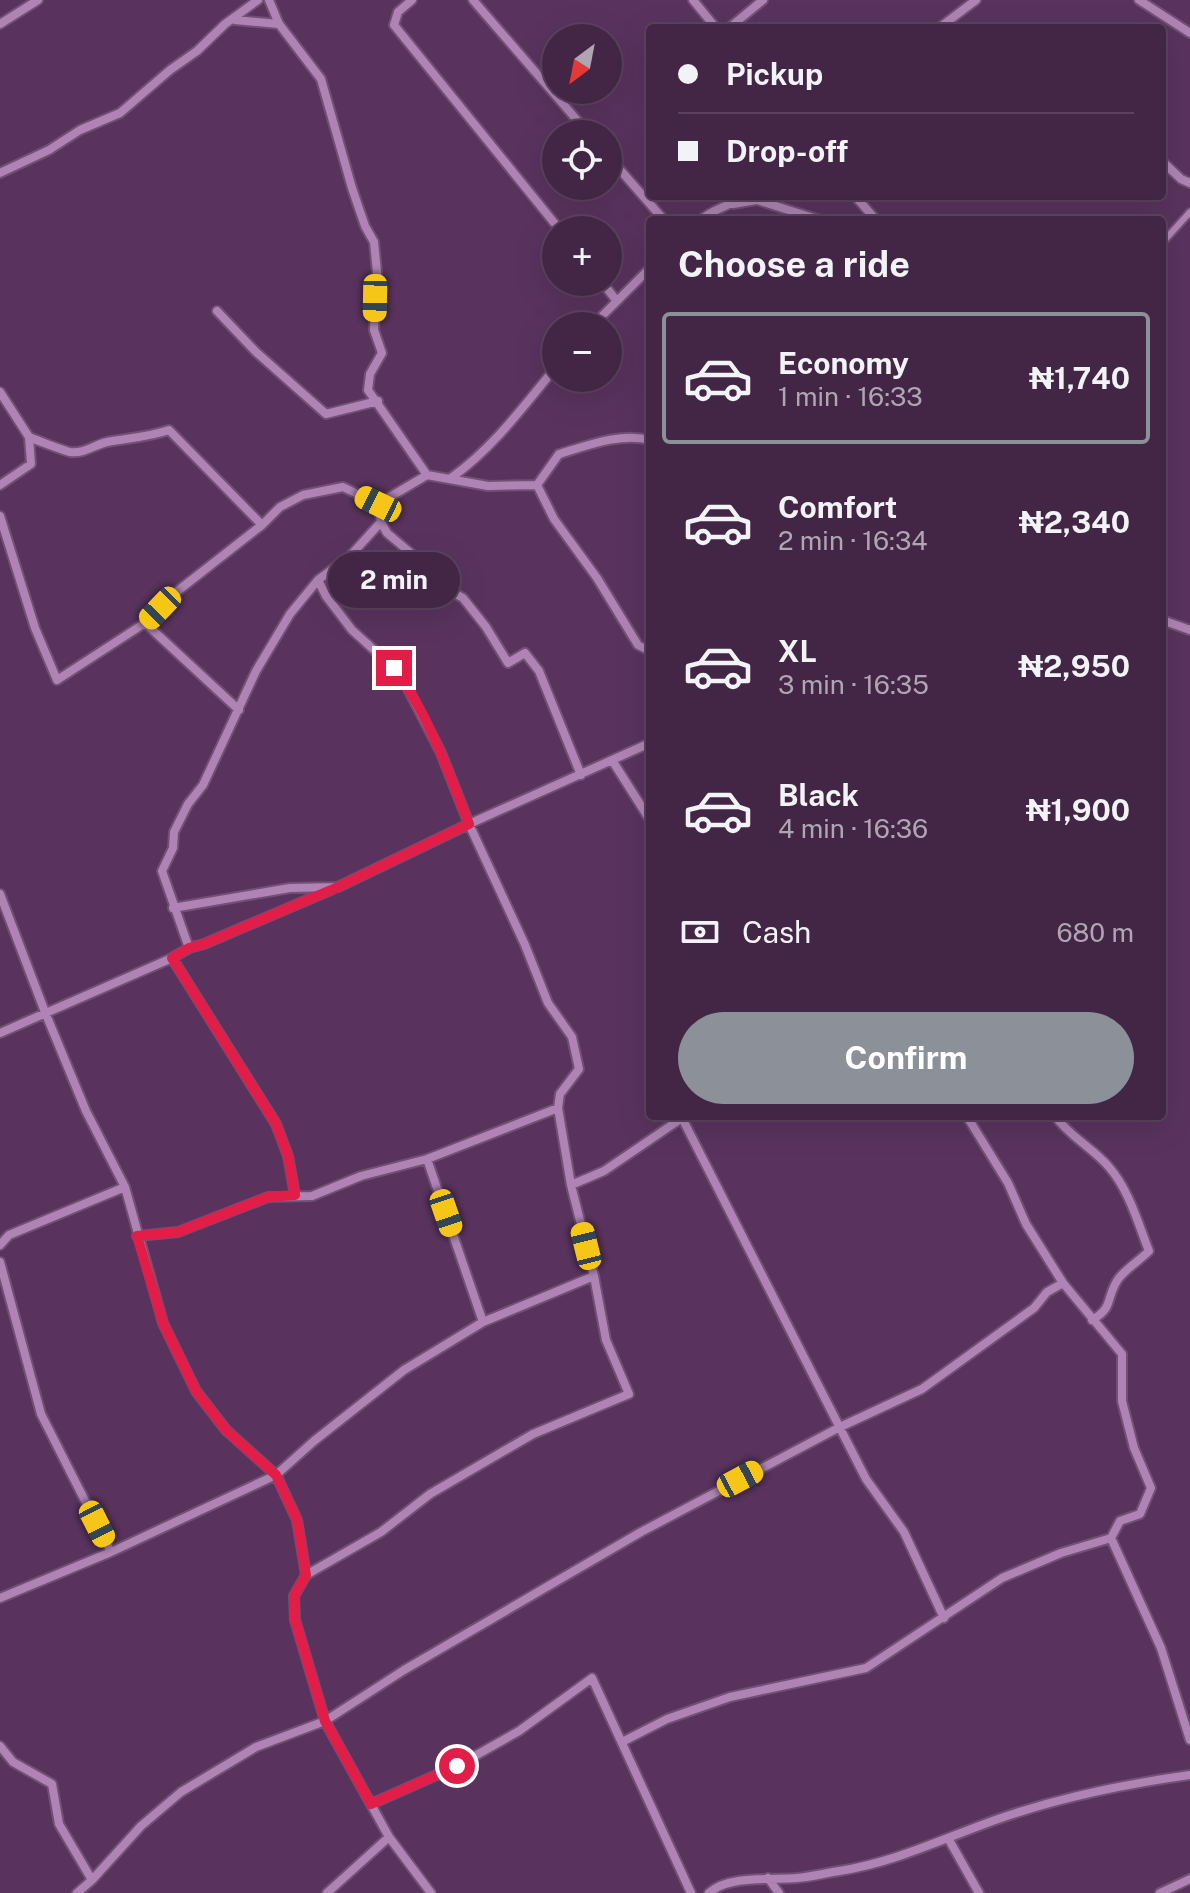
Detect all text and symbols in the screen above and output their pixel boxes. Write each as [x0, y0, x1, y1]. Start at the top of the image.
north arrow [542, 24, 622, 104]
map controls [542, 24, 622, 392]
text: Pickup [726, 56, 823, 92]
button: locate [542, 120, 622, 200]
text: Drop-off [726, 133, 848, 169]
button: + [542, 216, 622, 296]
text: Choose a ride [678, 243, 910, 285]
car [363, 274, 387, 322]
button: − [542, 312, 622, 392]
icon: car [682, 342, 754, 414]
text: Economy [778, 345, 909, 381]
text: ₦1,740 [1029, 360, 1130, 396]
text: 1 min · 16:33 [778, 381, 923, 412]
car [351, 483, 405, 525]
icon: car [682, 486, 754, 558]
text: Comfort [778, 489, 897, 525]
text: ₦2,340 [1019, 504, 1130, 540]
text: 2 min · 16:34 [778, 525, 928, 556]
callout: 2 min [328, 552, 460, 608]
text: 2 min [360, 564, 428, 595]
car [135, 582, 185, 634]
icon: car [682, 630, 754, 702]
text: XL [778, 633, 817, 669]
text: ₦2,950 [1018, 648, 1130, 684]
route end [376, 650, 412, 686]
text: 3 min · 16:35 [778, 669, 929, 700]
icon: car [682, 774, 754, 846]
text: Black [778, 777, 859, 813]
text: ₦1,900 [1026, 792, 1130, 828]
text: 4 min · 16:36 [778, 813, 928, 844]
icon: cash [678, 910, 722, 954]
text: Cash [742, 914, 811, 950]
text: 680 m [1057, 917, 1134, 948]
button: Confirm [678, 1012, 1134, 1104]
car [427, 1186, 465, 1240]
car [569, 1220, 603, 1272]
car [713, 1457, 767, 1501]
car [75, 1497, 119, 1551]
route start [439, 1748, 475, 1784]

